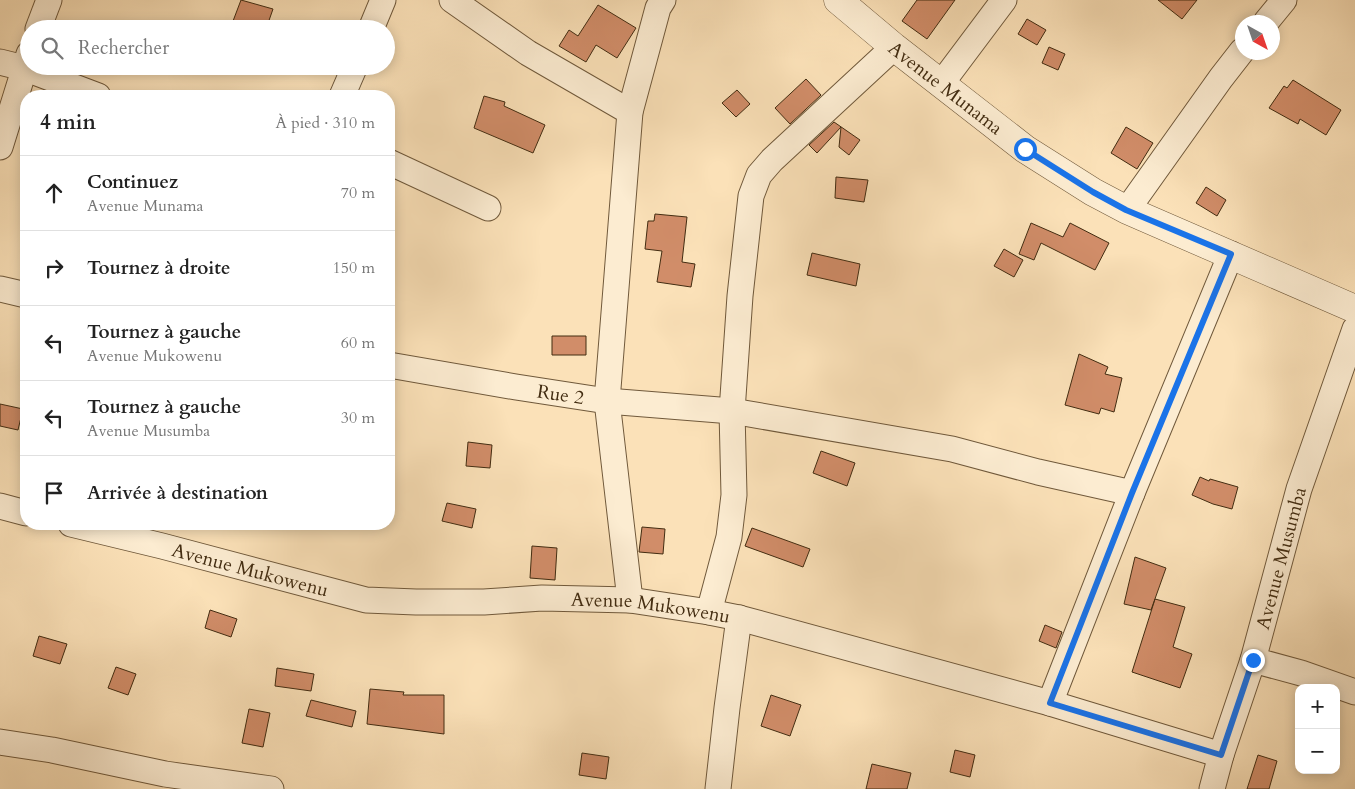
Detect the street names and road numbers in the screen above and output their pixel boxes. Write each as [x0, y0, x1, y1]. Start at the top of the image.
street label: Avenue Munama [883, 35, 1008, 141]
street label: Rue 2 [535, 378, 586, 411]
street label: Avenue Musumba [1250, 484, 1313, 632]
street label: Avenue Mukowenu [169, 537, 331, 603]
street label: Avenue Mukowenu [570, 587, 733, 630]

